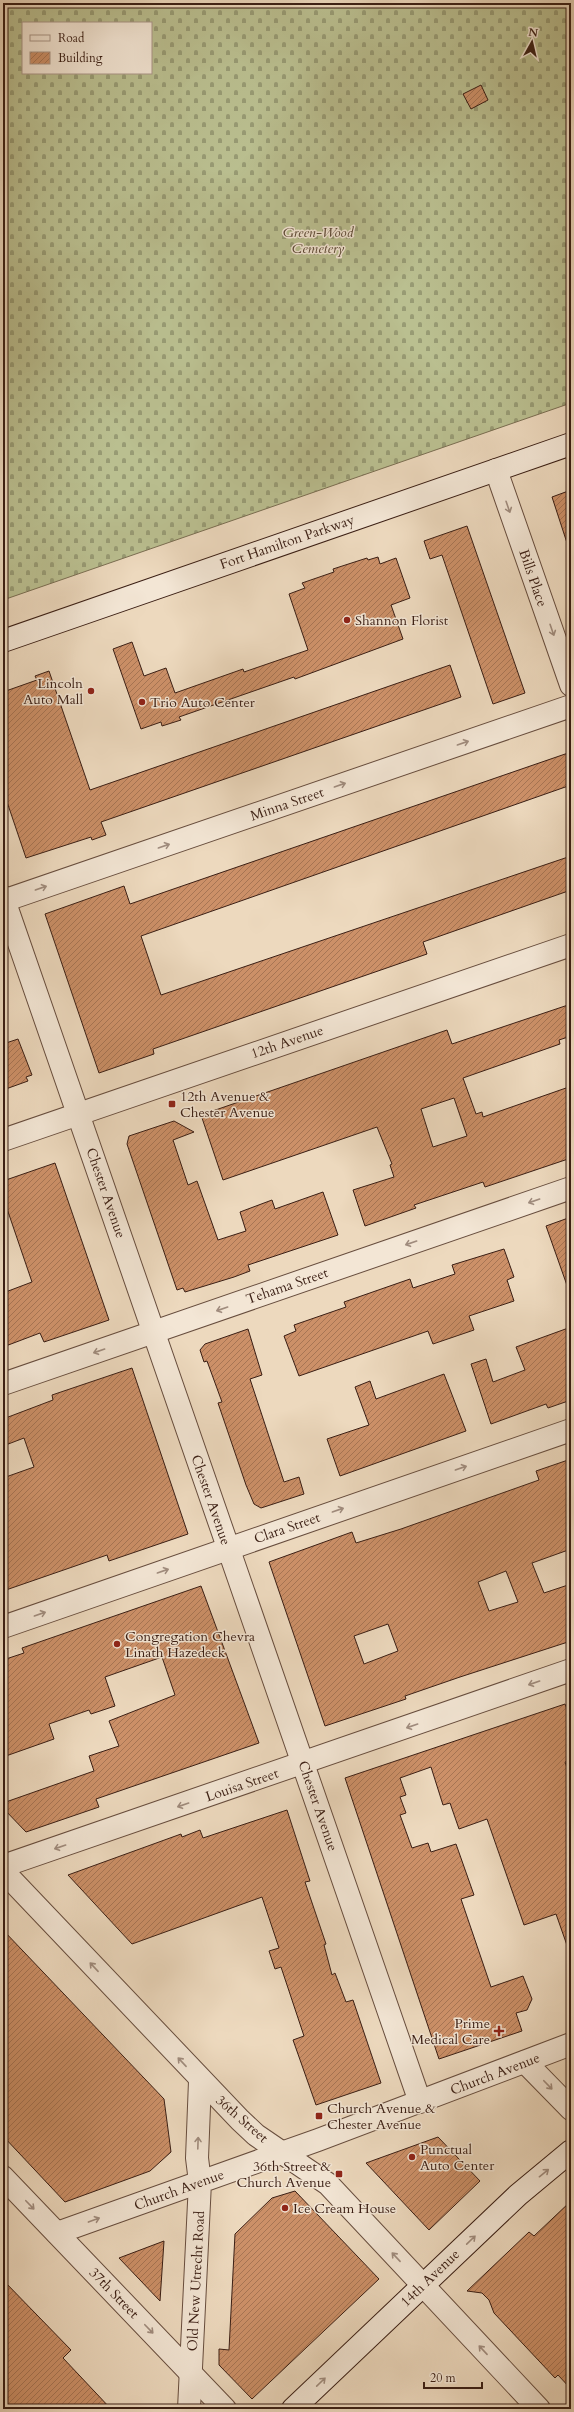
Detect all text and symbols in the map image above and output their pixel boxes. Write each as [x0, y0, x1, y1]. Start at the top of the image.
legend [22, 22, 152, 74]
north arrow [512, 22, 552, 62]
text: N [528, 25, 540, 41]
text: Road [58, 30, 85, 46]
text: Building [58, 50, 103, 66]
park label: Green-Wood Cemetery [283, 223, 355, 258]
one-way arrow [505, 501, 513, 513]
street label: Fort Hamilton Parkway [217, 510, 357, 574]
street label: Bills Place [514, 547, 552, 609]
place label: Shannon Florist [355, 611, 449, 630]
marker: Shannon Florist [342, 615, 352, 625]
one-way arrow [548, 623, 556, 635]
place label: Lincoln Auto Mall [23, 674, 83, 709]
marker: Lincoln Auto Mall [86, 686, 96, 696]
place label: Trio Auto Center [150, 693, 256, 712]
marker: Trio Auto Center [137, 697, 147, 707]
one-way arrow [456, 739, 469, 746]
one-way arrow [334, 781, 346, 789]
street label: Minna Street [248, 782, 327, 825]
one-way arrow [158, 842, 171, 849]
one-way arrow [35, 884, 47, 892]
street label: 12th Avenue [248, 1021, 326, 1063]
place label: 12th Avenue & Chester Avenue [180, 1087, 274, 1122]
marker: 12th Avenue & Chester Avenue [167, 1099, 177, 1109]
street label: Chester Avenue [82, 1145, 130, 1241]
one-way arrow [529, 1197, 541, 1205]
one-way arrow [405, 1240, 418, 1247]
street label: Tehama Street [243, 1263, 331, 1309]
one-way arrow [217, 1305, 229, 1313]
one-way arrow [93, 1348, 106, 1355]
street label: Chester Avenue [187, 1452, 235, 1548]
one-way arrow [455, 1464, 468, 1471]
one-way arrow [332, 1506, 344, 1514]
street label: Clara Street [251, 1508, 323, 1548]
one-way arrow [156, 1567, 168, 1575]
one-way arrow [33, 1609, 45, 1617]
place label: Congregation Chevra Linath Hazedeck [125, 1627, 255, 1662]
marker: Congregation Chevra Linath Hazedeck [112, 1639, 122, 1649]
one-way arrow [529, 1680, 541, 1688]
one-way arrow [406, 1723, 418, 1731]
street label: Chester Avenue [294, 1758, 342, 1854]
street label: Louisa Street [203, 1763, 281, 1806]
one-way arrow [177, 1802, 189, 1810]
one-way arrow [53, 1844, 66, 1851]
one-way arrow [89, 1962, 98, 1972]
place label: Prime Medical Care [411, 2014, 490, 2049]
marker: Prime Medical Care [493, 2025, 505, 2037]
street label: Church Avenue [448, 2048, 542, 2100]
one-way arrow [178, 2057, 187, 2067]
one-way arrow [543, 2080, 553, 2090]
street label: 36th Street [212, 2091, 273, 2148]
place label: Church Avenue & Chester Avenue [327, 2099, 436, 2134]
marker: Church Avenue & Chester Avenue [314, 2111, 324, 2121]
one-way arrow [194, 2137, 201, 2150]
place label: Punctual Auto Center [420, 2140, 495, 2175]
marker: Punctual Auto Center [407, 2152, 417, 2162]
place label: 36th Street & Church Avenue [237, 2157, 332, 2192]
street label: Church Avenue [131, 2165, 227, 2215]
marker: 36th Street & Church Avenue [334, 2169, 344, 2179]
one-way arrow [539, 2169, 550, 2177]
place label: Ice Cream House [293, 2199, 396, 2218]
one-way arrow [25, 2200, 35, 2210]
marker: Ice Cream House [280, 2203, 290, 2213]
street label: Old New Utrecht Road [183, 2210, 209, 2352]
one-way arrow [87, 2216, 99, 2224]
one-way arrow [466, 2235, 476, 2244]
street label: 14th Avenue [396, 2245, 464, 2311]
one-way arrow [392, 2253, 401, 2263]
street label: 37th Street [85, 2263, 143, 2323]
one-way arrow [144, 2324, 154, 2334]
one-way arrow [479, 2345, 488, 2355]
scale bar [424, 2364, 482, 2390]
text: 20 m [430, 2370, 457, 2386]
one-way arrow [316, 2377, 326, 2387]

